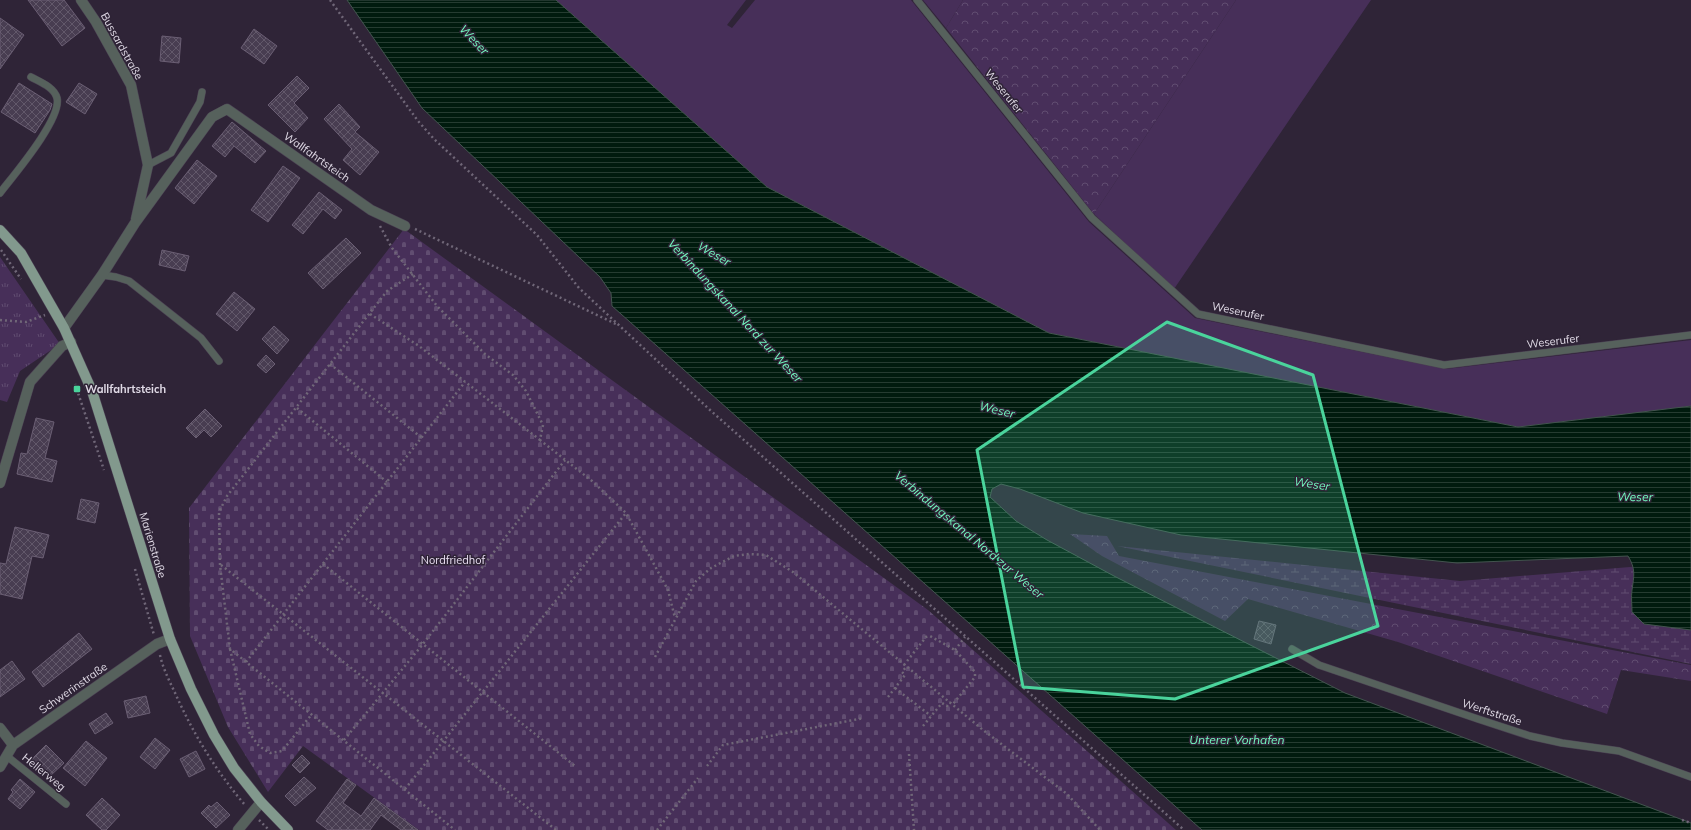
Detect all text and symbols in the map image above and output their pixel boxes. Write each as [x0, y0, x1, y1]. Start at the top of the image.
street label: Bussardstraße [98, 10, 146, 82]
water label: Weser [456, 21, 493, 58]
street label: Weserufer [982, 66, 1026, 116]
street label: Wallfahrtsteich [281, 129, 353, 185]
water label: Verbindungskanal Nord zur Weser [665, 236, 806, 386]
water label: Weser [695, 238, 734, 269]
street label: Weserufer [1211, 299, 1265, 323]
street label: Weserufer [1526, 331, 1580, 351]
place label: Wallfahrtsteich [85, 382, 166, 396]
marker: Wallfahrtsteich [72, 384, 82, 394]
water label: Weser [978, 398, 1017, 421]
water label: Verbindungskanal Nord zur Weser [891, 468, 1048, 602]
water label: Weser [1293, 473, 1332, 494]
water label: Weser [1617, 489, 1654, 504]
street label: Marienstraße [136, 511, 170, 579]
park label: Nordfriedhof [421, 553, 485, 567]
street label: Schwerinstraße [36, 659, 110, 717]
street label: Werftstraße [1460, 696, 1524, 728]
water label: Unterer Vorhafen [1189, 732, 1285, 747]
street label: Hellerweg [19, 750, 69, 794]

